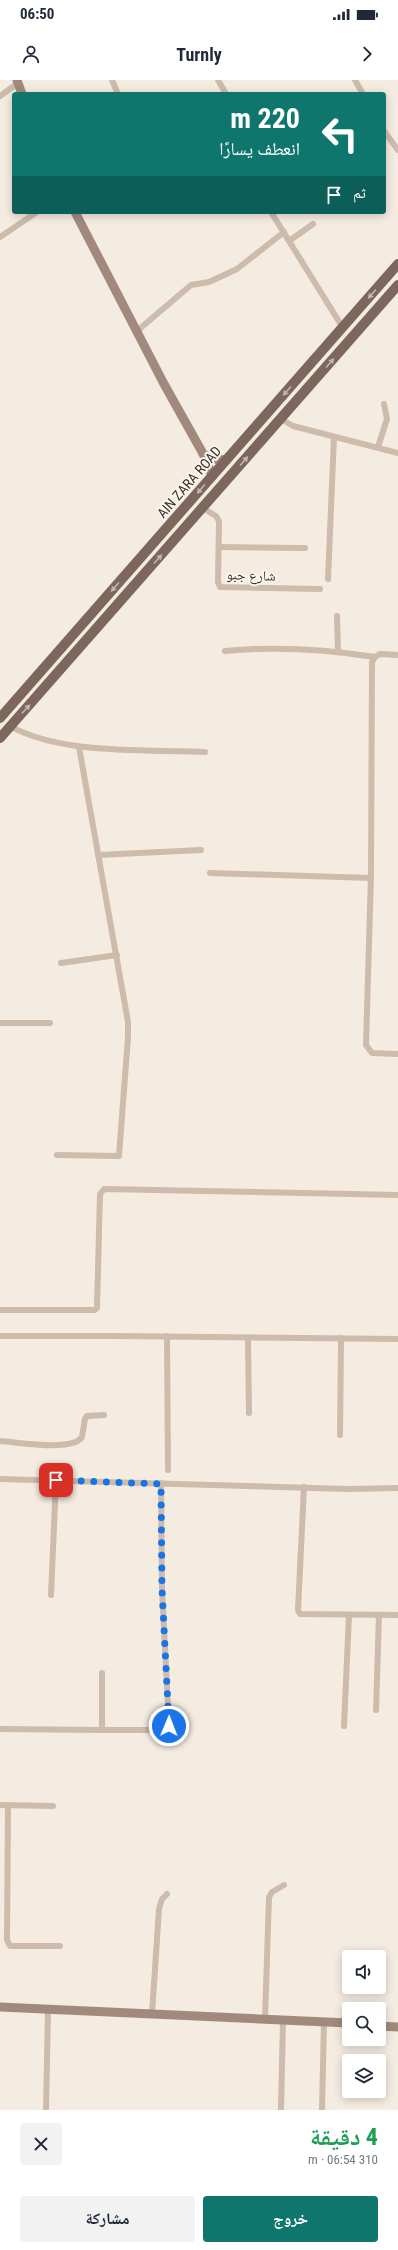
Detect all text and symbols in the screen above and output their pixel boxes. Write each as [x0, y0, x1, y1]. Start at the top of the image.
text: 06:50 [20, 5, 54, 23]
icon: person [20, 43, 42, 65]
icon: forward [356, 43, 378, 65]
text: Turnly [176, 44, 222, 65]
text: 220 m [230, 102, 300, 135]
icon: left [314, 108, 366, 160]
text: انعطف يسارًا [219, 138, 300, 159]
icon: arrive [323, 184, 345, 206]
text: ثم [353, 184, 366, 202]
one-way arrow [368, 288, 377, 299]
one-way arrow [325, 358, 334, 369]
one-way arrow [282, 386, 291, 397]
street label: AIN ZARA ROAD [154, 443, 224, 521]
one-way arrow [240, 456, 249, 467]
one-way arrow [196, 484, 205, 494]
one-way arrow [154, 554, 163, 564]
street label: شارع جبو [226, 566, 276, 586]
one-way arrow [111, 582, 120, 591]
one-way arrow [21, 703, 30, 714]
pin [39, 1463, 73, 1497]
icon: arrive [45, 1469, 67, 1491]
position arrow [148, 1705, 190, 1747]
map controls [342, 1950, 386, 2098]
button: sound [342, 1950, 386, 1994]
button: search [342, 2002, 386, 2046]
button: layers [342, 2054, 386, 2098]
button: close [20, 2123, 62, 2165]
text: 4 دقيقة [310, 2123, 378, 2151]
text: 310 m · 06:54 [308, 2152, 378, 2167]
button: مشاركة [20, 2196, 195, 2242]
button: خروج [203, 2196, 378, 2242]

